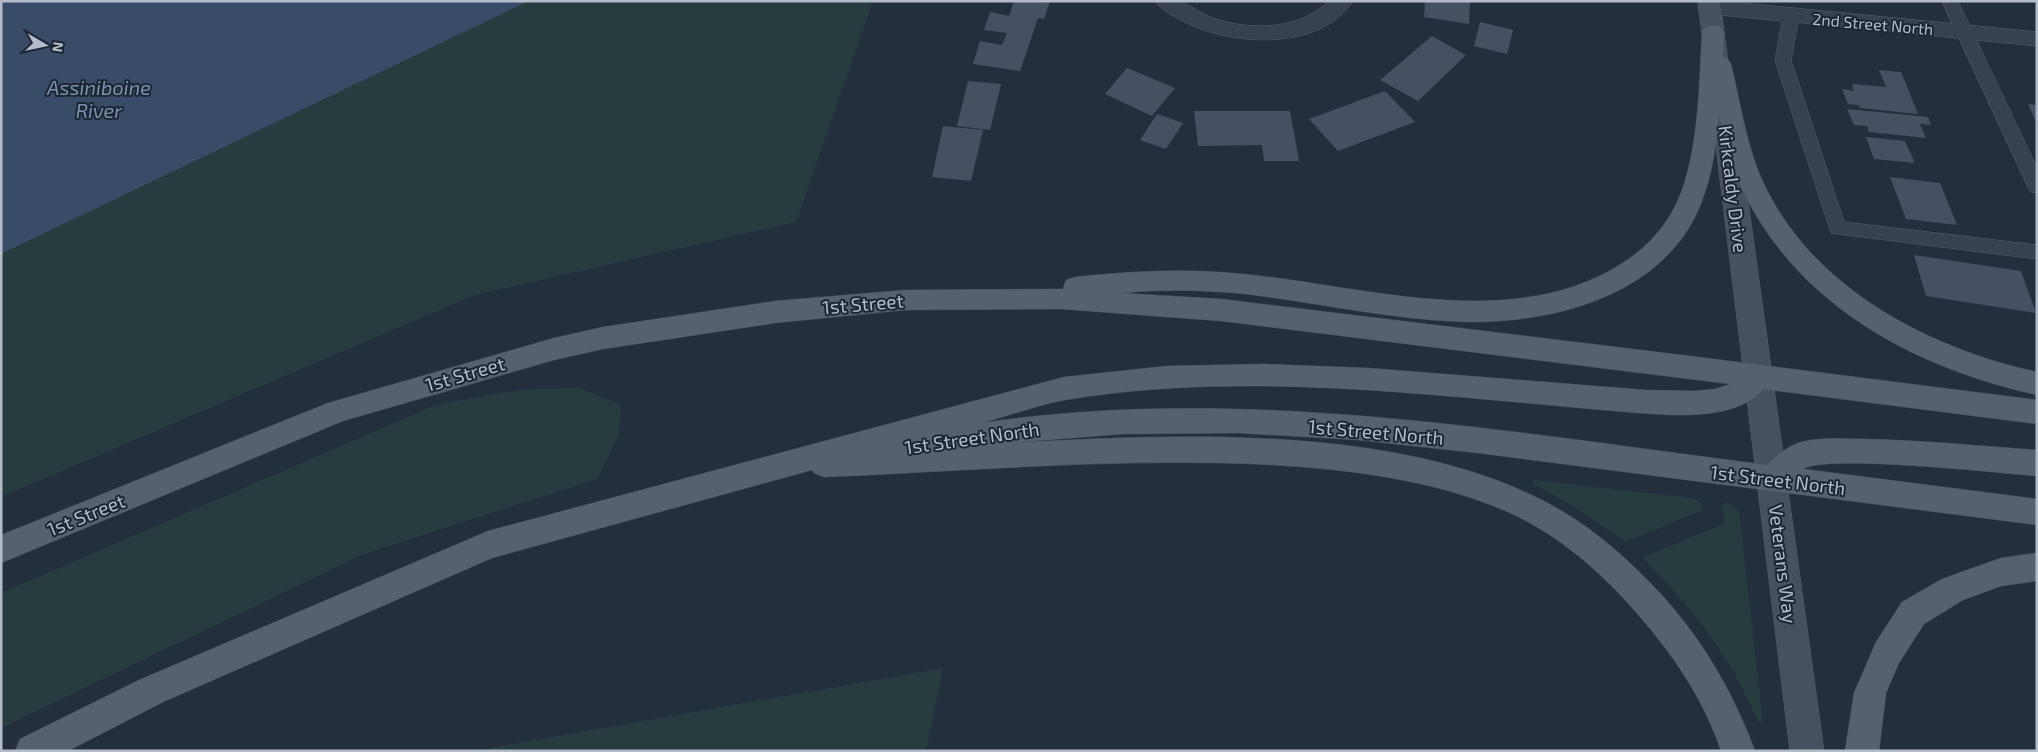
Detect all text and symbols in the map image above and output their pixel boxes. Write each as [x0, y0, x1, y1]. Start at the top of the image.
street label: 2nd Street North [1812, 9, 1934, 38]
north arrow [20, 20, 70, 70]
text: N [49, 41, 68, 53]
water label: Assiniboine River [46, 75, 151, 122]
street label: Kirkcaldy Drive [1714, 124, 1753, 254]
street label: 1st Street [821, 288, 905, 319]
street label: 1st Street [423, 351, 507, 396]
street label: 1st Street North [1307, 414, 1445, 449]
street label: 1st Street North [903, 417, 1041, 458]
street label: 1st Street North [1709, 460, 1847, 499]
street label: 1st Street [44, 489, 128, 540]
street label: Veterans Way [1765, 503, 1802, 625]

